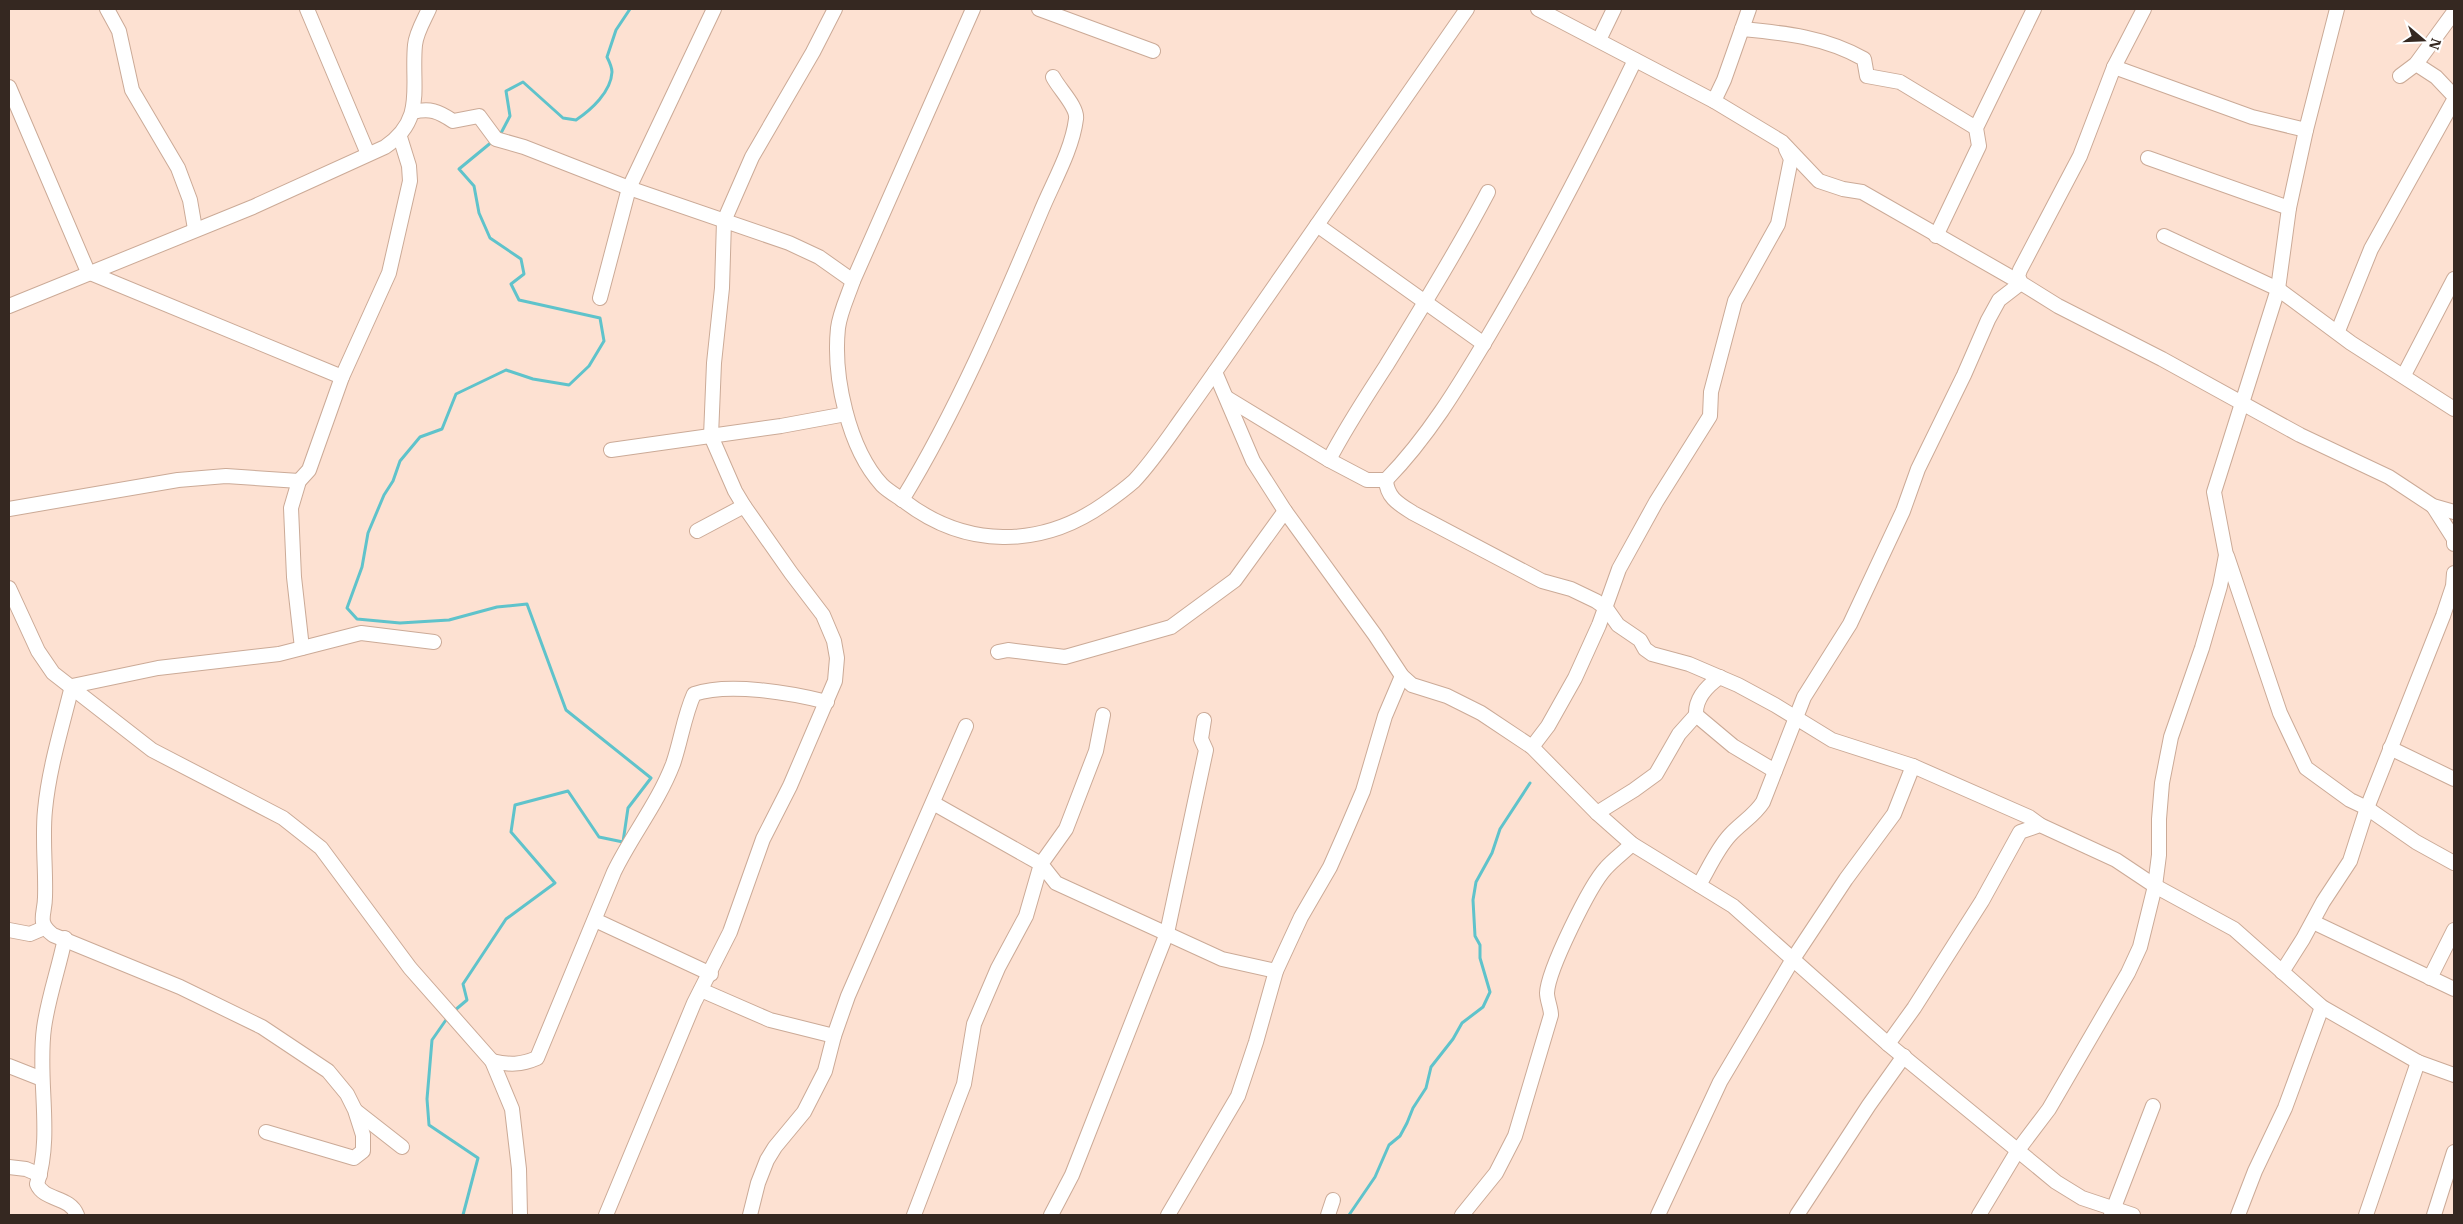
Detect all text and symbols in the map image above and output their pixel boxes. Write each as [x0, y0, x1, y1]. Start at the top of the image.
north arrow [2398, 15, 2448, 65]
text: N [2425, 36, 2446, 52]

